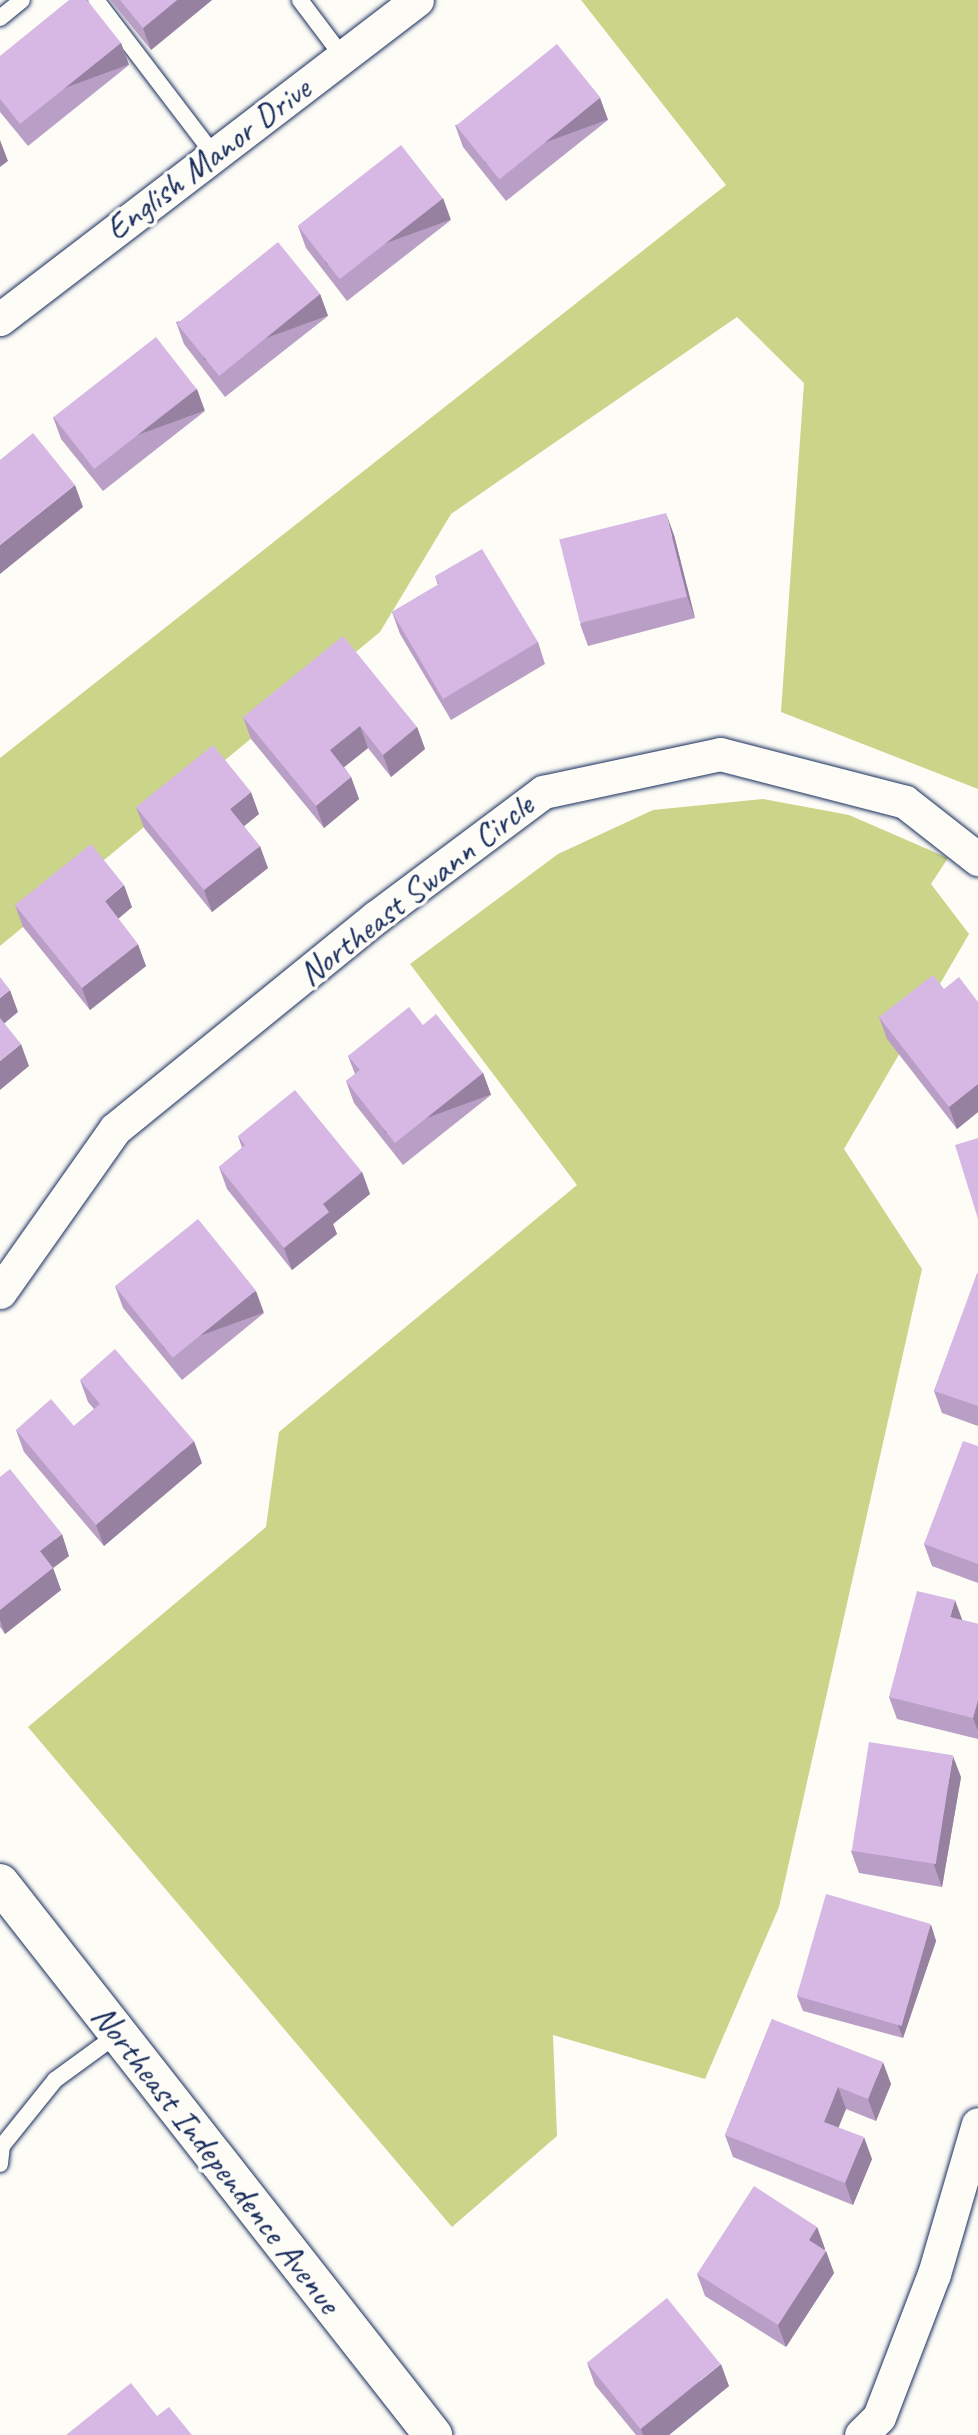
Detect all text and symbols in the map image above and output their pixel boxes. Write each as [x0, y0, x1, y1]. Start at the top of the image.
street label: English Manor Drive [96, 68, 320, 250]
street label: Northeast Swann Circle [291, 786, 541, 994]
street label: Northeast Independence Avenue [83, 1997, 349, 2321]

